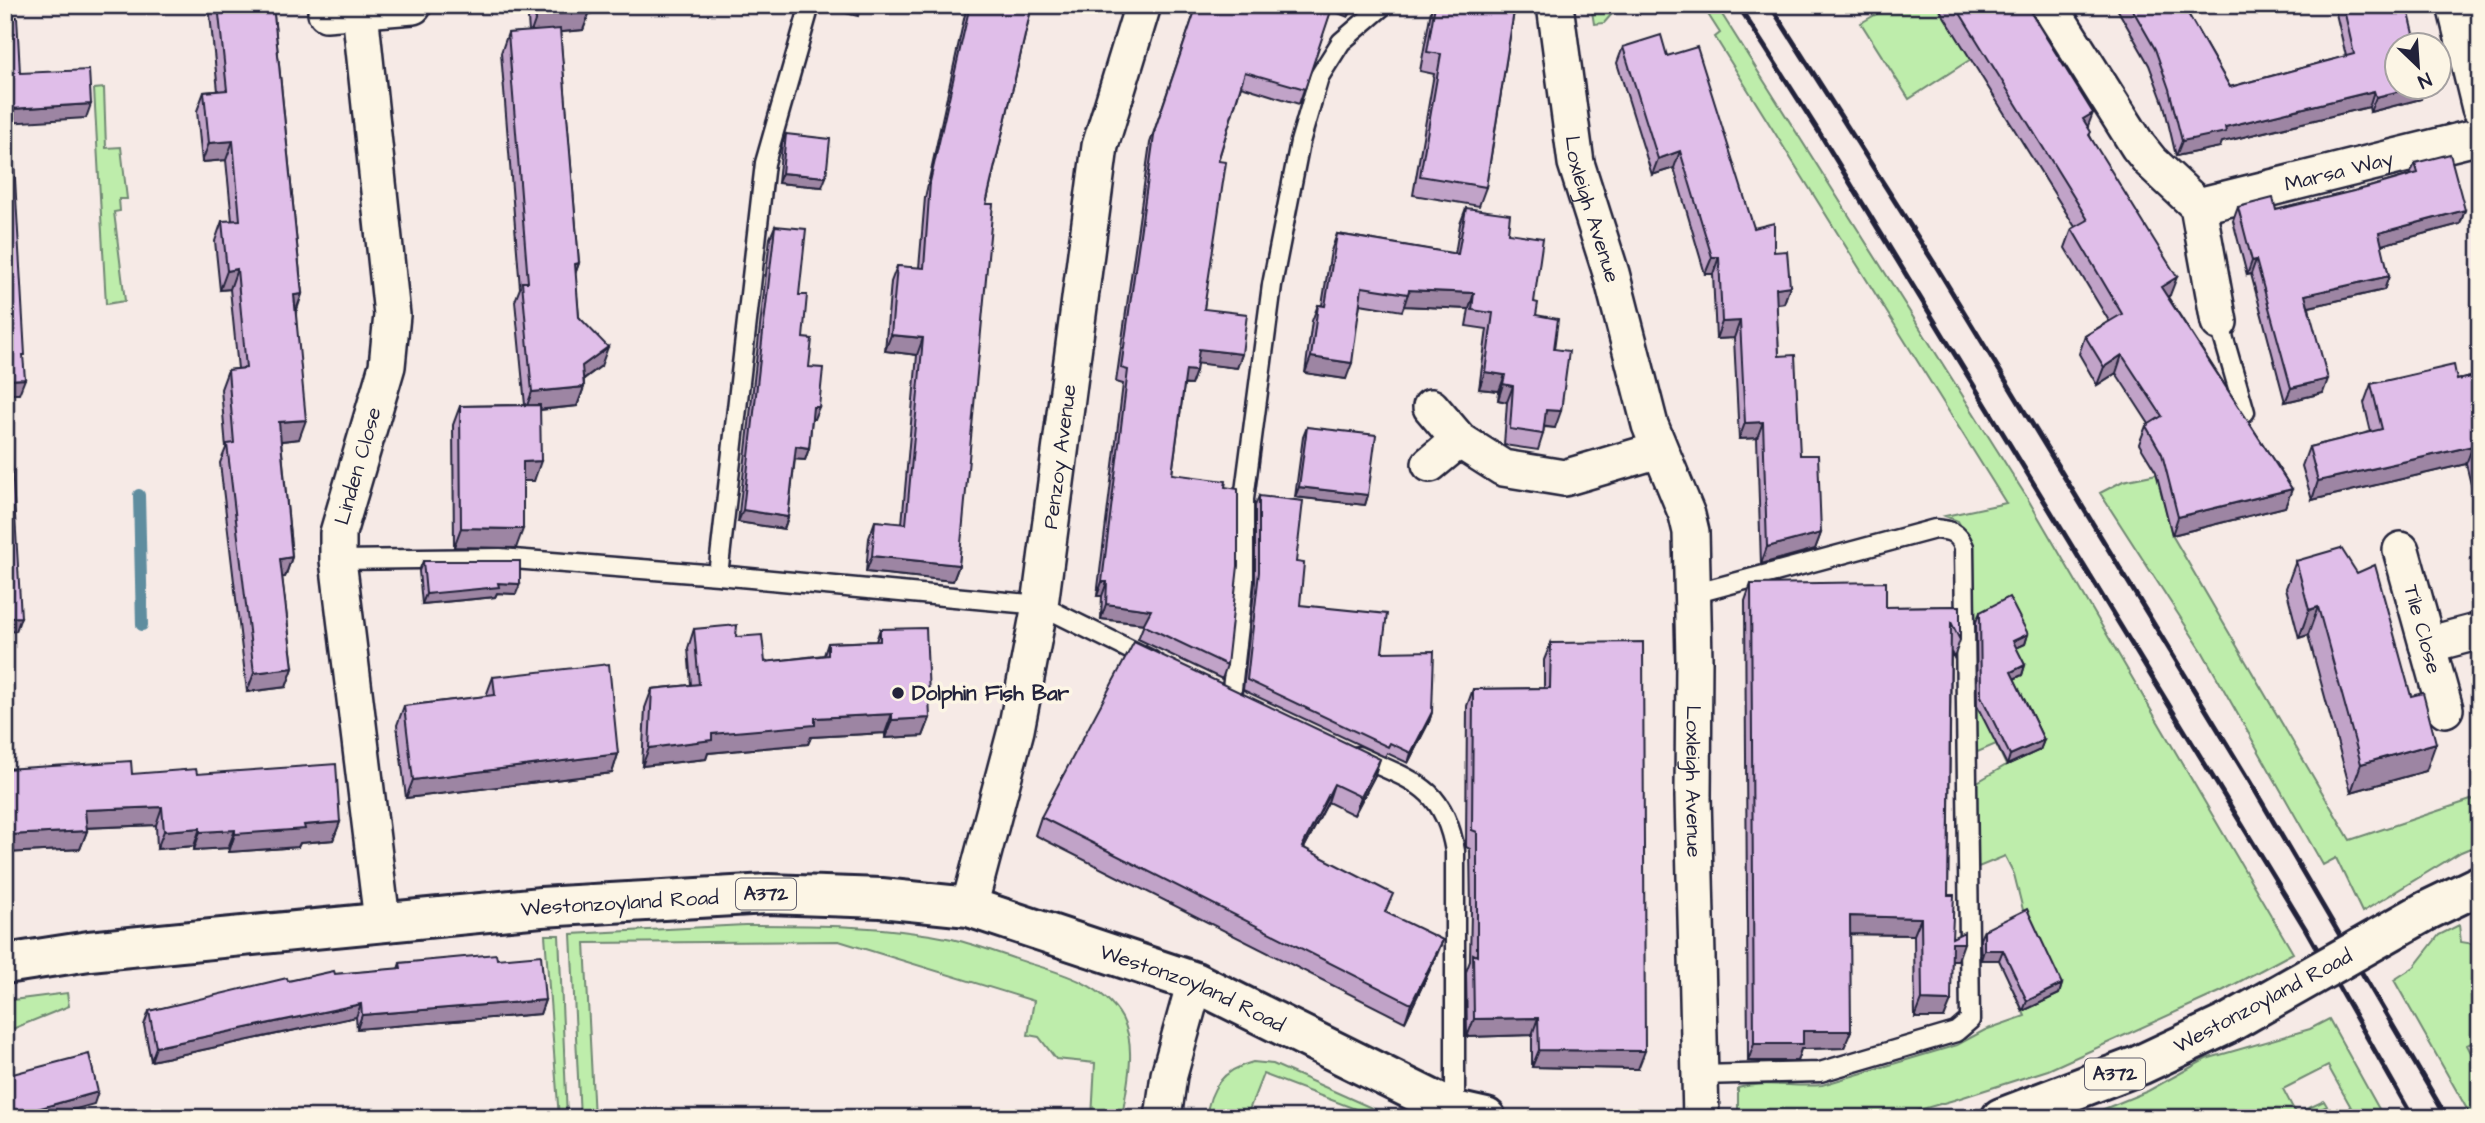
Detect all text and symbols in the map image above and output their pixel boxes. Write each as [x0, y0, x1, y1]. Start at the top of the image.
north arrow [2384, 32, 2454, 102]
text: N [2413, 65, 2436, 95]
street label: Loxleigh Avenue [1558, 134, 1627, 286]
street label: Marsa Way [2281, 143, 2397, 199]
street label: Penzoy Avenue [1036, 383, 1083, 531]
street label: Linden Close [327, 404, 389, 528]
street label: Tile Close [2397, 581, 2449, 677]
place label: Dolphin Fish Bar [912, 679, 1070, 709]
marker: Dolphin Fish Bar [890, 685, 906, 701]
street label: Loxleigh Avenue [1677, 705, 1709, 858]
road number: A372 [736, 878, 796, 909]
street label: Westonzoyland Road [519, 882, 720, 923]
street label: Westonzoyland Road [1096, 937, 1290, 1039]
street label: Westonzoyland Road [2169, 942, 2358, 1062]
road number: A372 [2085, 1058, 2145, 1090]

